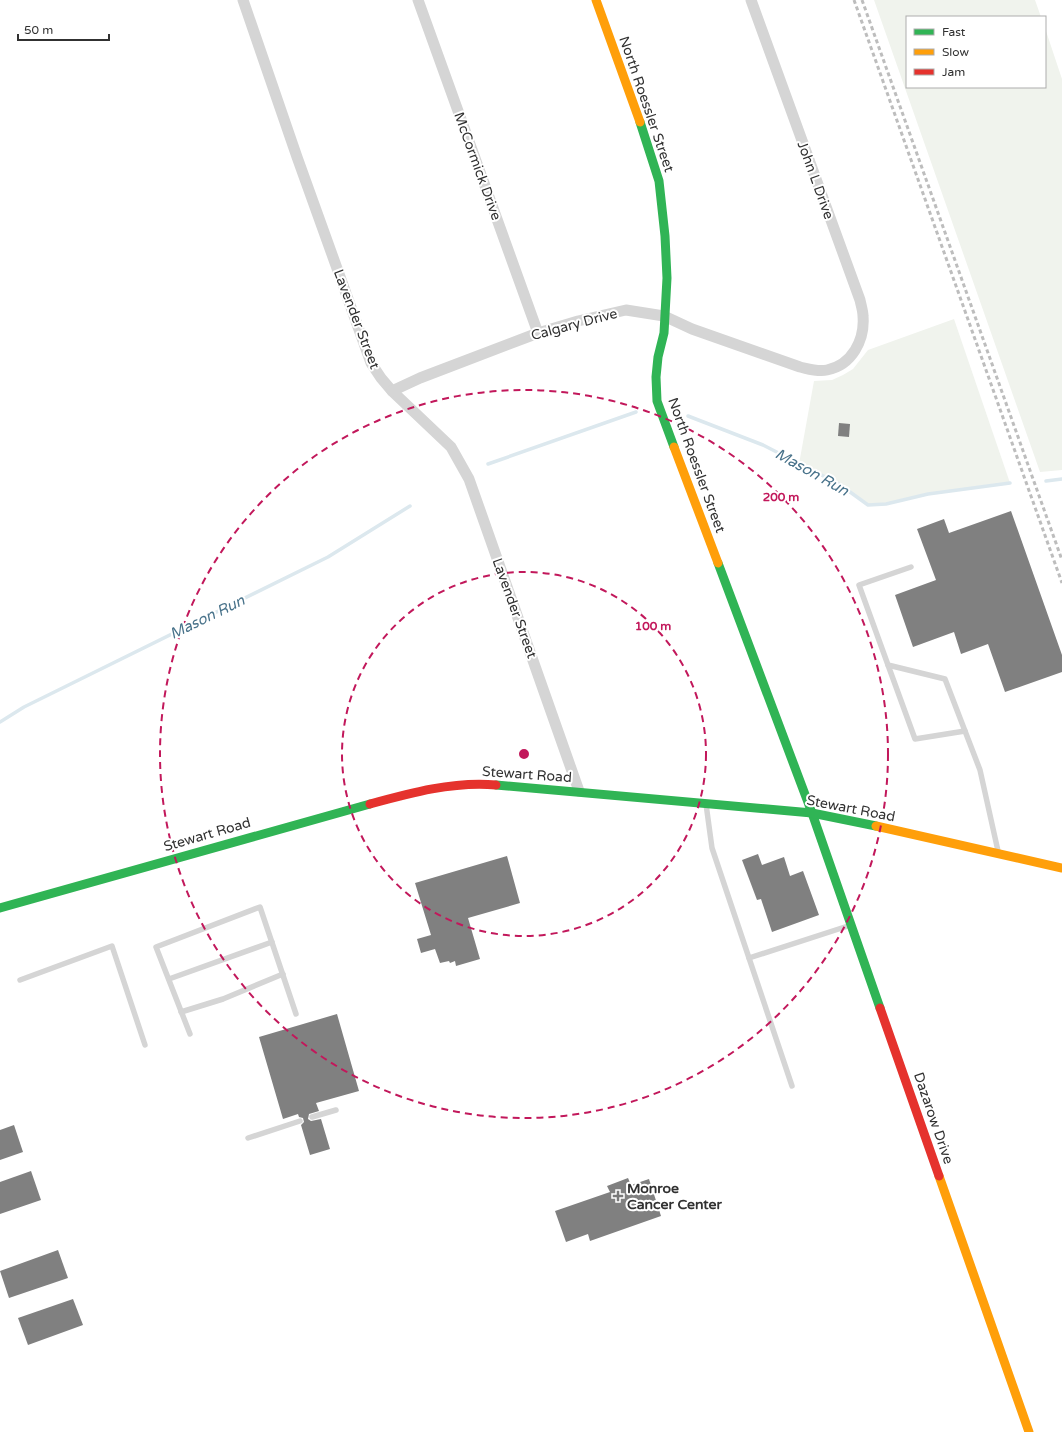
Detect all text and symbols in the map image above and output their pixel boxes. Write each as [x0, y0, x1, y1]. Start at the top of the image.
scale bar [18, 16, 109, 42]
legend [906, 16, 1046, 88]
text: 50 m [24, 23, 53, 37]
text: Fast [942, 25, 966, 39]
street label: North Roessler Street [615, 34, 678, 175]
text: Slow [942, 45, 969, 59]
text: Jam [942, 65, 965, 79]
street label: McCormick Drive [450, 110, 505, 223]
street label: John L Drive [794, 139, 838, 222]
street label: Lavender Street [330, 267, 384, 372]
street label: Calgary Drive [529, 305, 619, 344]
street label: North Roessler Street [664, 395, 729, 536]
water label: Mason Run [772, 444, 853, 500]
text: 200 m [763, 490, 799, 504]
street label: Lavender Street [489, 556, 541, 661]
water label: Mason Run [167, 591, 248, 643]
text: 100 m [635, 619, 671, 633]
centre of rings [517, 747, 531, 761]
street label: Stewart Road [482, 763, 572, 786]
street label: Stewart Road [805, 792, 897, 825]
street label: Stewart Road [162, 814, 253, 855]
street label: Dazarow Drive [910, 1070, 957, 1166]
place label: Monroe Cancer Center [627, 1180, 722, 1213]
marker: Monroe Cancer Center [612, 1190, 624, 1202]

